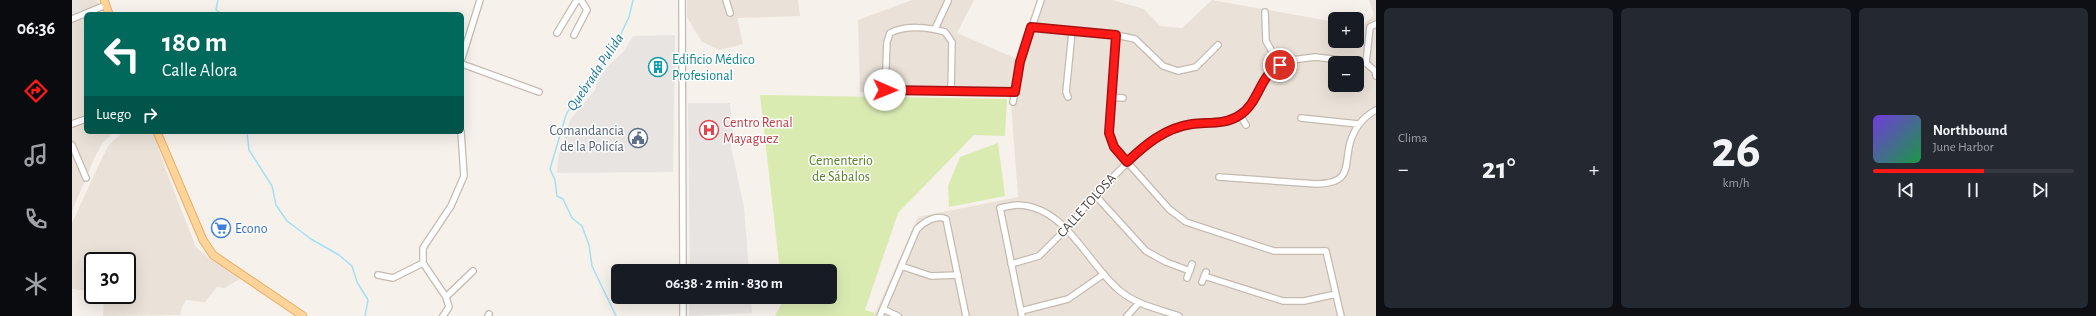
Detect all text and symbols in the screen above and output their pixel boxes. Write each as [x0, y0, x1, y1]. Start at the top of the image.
map controls [1328, 12, 1364, 92]
button: + [1328, 12, 1364, 48]
text: 06:36 [17, 20, 55, 38]
icon: left [96, 28, 148, 80]
text: 180 m [162, 29, 227, 57]
water label: Quebrada Pulida [564, 31, 627, 114]
pin [1263, 48, 1297, 82]
place label: Edificio Médico Profesional [672, 53, 755, 83]
icon: arrive [1269, 54, 1291, 76]
building icon: Edificio Médico Profesional [647, 56, 669, 78]
button: − [1328, 56, 1364, 92]
text: Calle Alora [162, 62, 237, 80]
position arrow [864, 69, 906, 111]
icon: directions [22, 77, 50, 105]
icon: right [139, 104, 161, 126]
text: Luego [96, 107, 131, 122]
place label: Centro Renal Mayaguez [723, 116, 793, 146]
hospital icon: Centro Renal Mayaguez [698, 119, 720, 141]
text: Northbound [1933, 123, 2007, 138]
place label: Comandancia de la Policía [549, 124, 625, 154]
text: 26 [1711, 124, 1761, 176]
public building icon: Comandancia de la Policía [627, 127, 649, 149]
text: Clima [1398, 132, 1428, 145]
icon: music [22, 141, 50, 169]
text: June Harbor [1933, 141, 1994, 154]
park label: Cementerio de Sábalos [809, 154, 873, 184]
text: 21° [1482, 154, 1516, 184]
text: − [1398, 158, 1409, 180]
text: + [1589, 158, 1599, 180]
street label: CALLE TOLOSA [1055, 171, 1119, 240]
text: km/h [1723, 177, 1749, 190]
icon: previous [1895, 179, 1917, 201]
icon: pause [1962, 179, 1984, 201]
icon: next [2029, 179, 2051, 201]
icon: phone [22, 205, 50, 233]
supermarket icon: Econo [210, 217, 232, 239]
place label: Econo [235, 222, 268, 236]
speed limit sign: 30 [84, 252, 136, 304]
icon: climate [22, 270, 50, 298]
text: 06:38 · 2 min · 830 m [665, 276, 783, 291]

